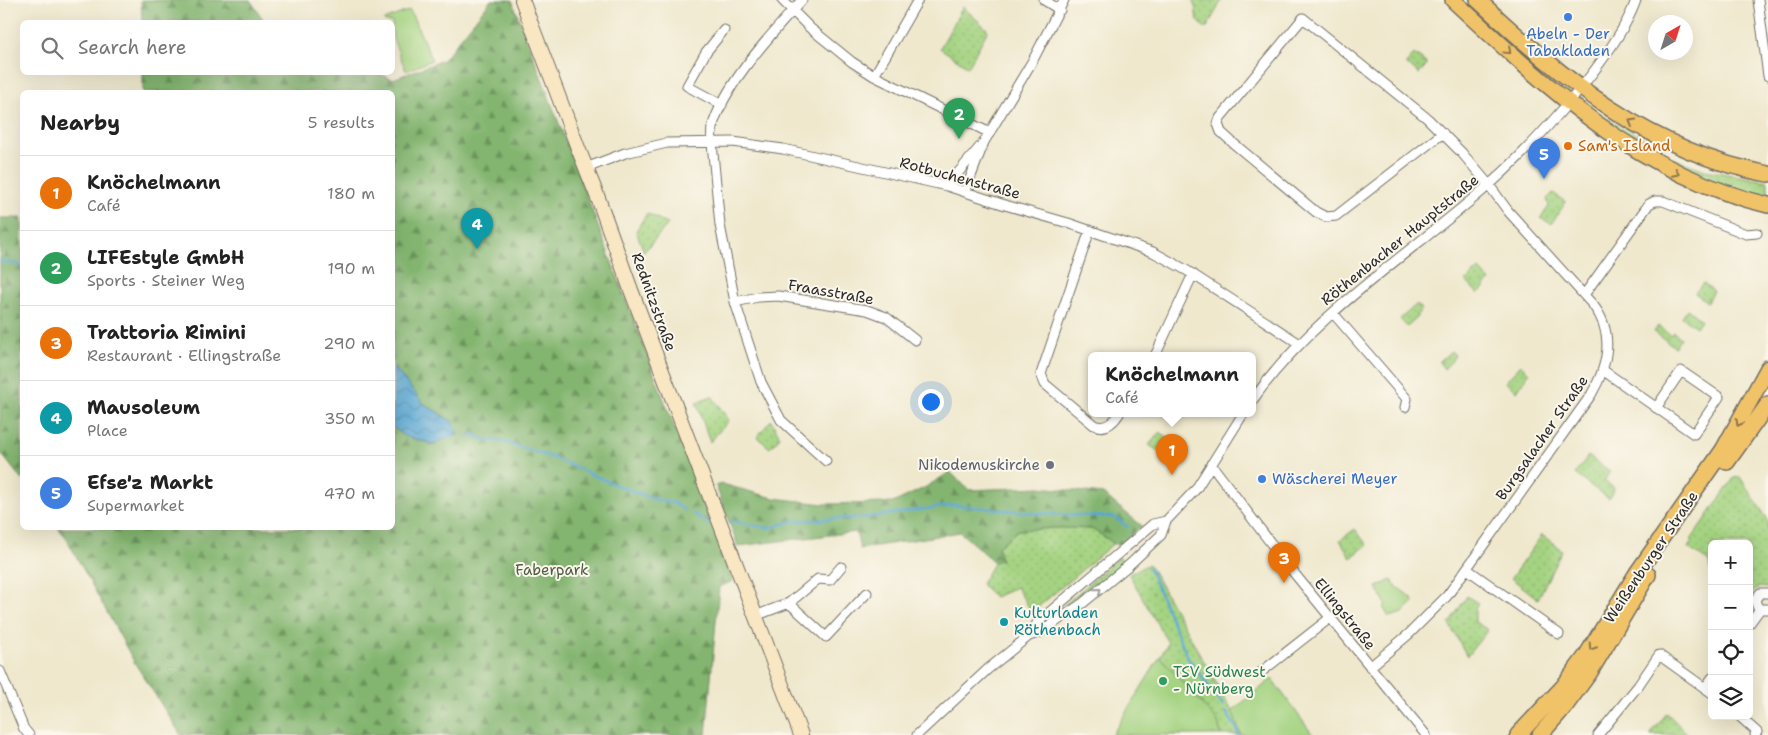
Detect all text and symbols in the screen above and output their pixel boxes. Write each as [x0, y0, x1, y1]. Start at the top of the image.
marker: Abeln - Der Tabakladen [1562, 11, 1574, 23]
north arrow [1648, 15, 1693, 60]
search box [20, 20, 395, 75]
place label: Abeln - Der Tabakladen [1526, 24, 1610, 61]
icon: search [38, 34, 66, 62]
text: Search here [78, 35, 187, 60]
one-way arrow [1503, 45, 1512, 54]
pin: 2 [943, 98, 975, 139]
text: Nearby [40, 109, 120, 137]
text: 5 results [308, 112, 375, 133]
one-way arrow [1628, 118, 1637, 128]
place label: Sam's Island [1578, 136, 1671, 156]
pin: 5 [1528, 138, 1560, 179]
marker: Sam's Island [1562, 140, 1574, 152]
street label: Rotbuchenstraße [898, 152, 1022, 204]
one-way arrow [1671, 166, 1680, 176]
text: Knöchelmann [87, 170, 221, 195]
street label: Röthenbacher Hauptstraße [1317, 170, 1483, 310]
text: 1 [52, 183, 60, 204]
text: 180 m [327, 183, 375, 204]
text: Café [87, 195, 121, 216]
pin: 4 [461, 208, 493, 249]
text: LIFEstyle GmbH [87, 245, 245, 270]
street label: Rednitzstraße [627, 250, 681, 354]
text: 2 [50, 258, 62, 279]
text: 190 m [328, 258, 375, 279]
text: Sports · Steiner Weg [87, 270, 245, 291]
street label: Fraasstraße [787, 275, 875, 309]
text: Trattoria Rimini [87, 320, 246, 345]
text: 3 [50, 333, 62, 354]
text: 290 m [323, 333, 375, 354]
text: Restaurant · Ellingstraße [87, 345, 281, 366]
popup [1088, 352, 1256, 417]
text: Knöchelmann [1105, 362, 1239, 387]
street label: Burgsalacher Straße [1491, 372, 1593, 504]
text: Café [1105, 387, 1139, 408]
your location [918, 389, 944, 415]
text: Mausoleum [87, 395, 200, 420]
text: 4 [50, 408, 62, 429]
text: 350 m [324, 408, 375, 429]
one-way arrow [1735, 418, 1745, 427]
text: Place [87, 420, 128, 441]
pin: 1 [1156, 434, 1188, 475]
place label: Nikodemuskirche [918, 455, 1040, 475]
marker: Nikodemuskirche [1044, 459, 1056, 471]
place label: Wäscherei Meyer [1272, 469, 1398, 489]
text: Efse'z Markt [87, 470, 213, 495]
marker: Wäscherei Meyer [1256, 473, 1268, 485]
text: 5 [51, 483, 61, 504]
text: 470 m [324, 483, 375, 504]
street label: Weißenburger Straße [1599, 487, 1703, 627]
text: Supermarket [87, 495, 184, 516]
map controls [1708, 540, 1753, 720]
button: + [1708, 540, 1753, 585]
pin: 3 [1268, 542, 1300, 583]
park label: Faberpark [515, 560, 589, 580]
street label: Ellingstraße [1310, 574, 1380, 654]
button: − [1708, 585, 1753, 630]
one-way arrow [1092, 588, 1101, 596]
place label: Kulturladen Röthenbach [1014, 603, 1101, 640]
marker: Kulturladen Röthenbach [998, 616, 1010, 628]
button: locate [1708, 630, 1753, 675]
one-way arrow [1589, 641, 1598, 650]
place label: TSV Südwest - Nürnberg [1173, 662, 1266, 699]
marker: TSV Südwest - Nürnberg [1157, 675, 1169, 687]
button: layers [1708, 675, 1753, 720]

